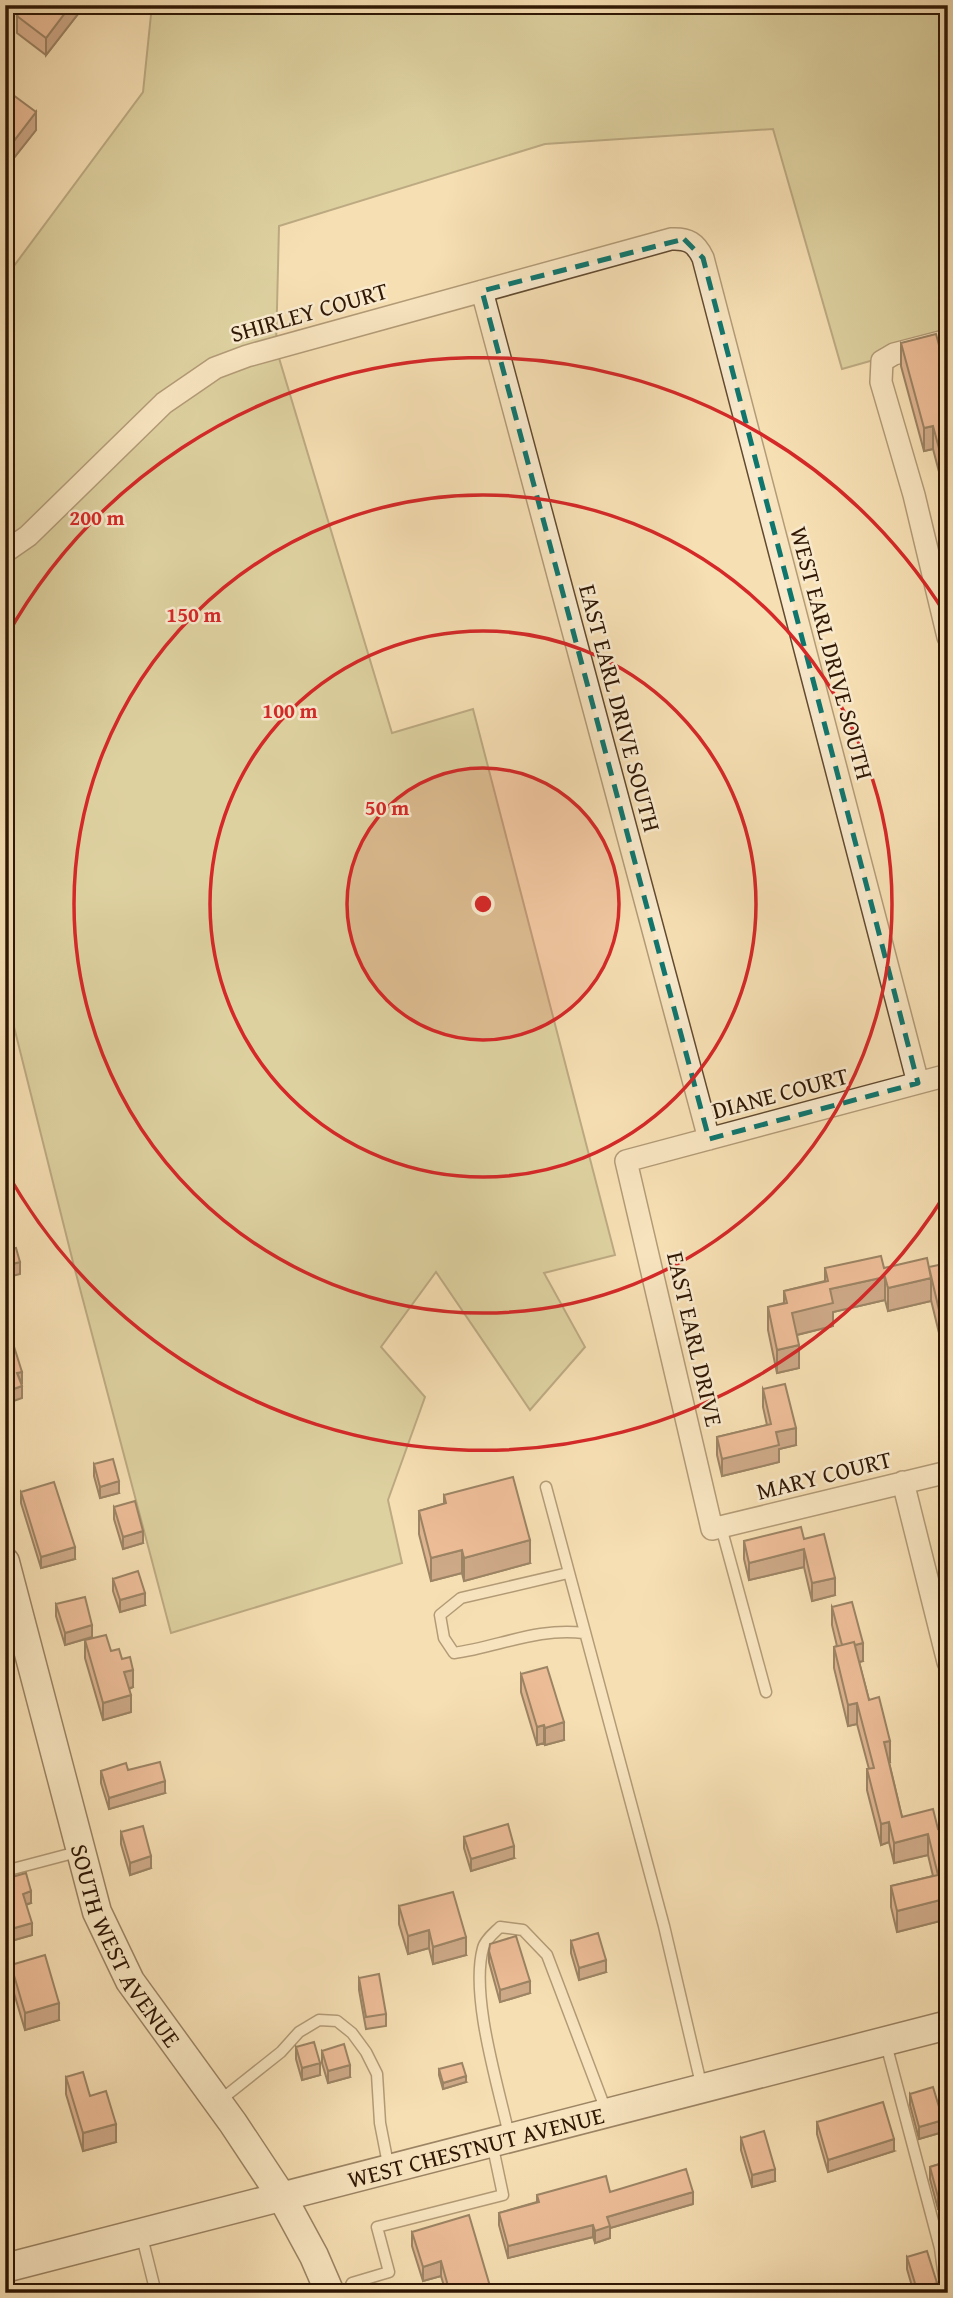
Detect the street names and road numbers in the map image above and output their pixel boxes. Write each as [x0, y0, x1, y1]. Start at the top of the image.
street label: SHIRLEY COURT [226, 273, 392, 351]
street label: WEST EARL DRIVE SOUTH [781, 522, 883, 784]
street label: EAST EARL DRIVE SOUTH [570, 580, 670, 836]
street label: DIANE COURT [708, 1058, 852, 1128]
street label: EAST EARL DRIVE [658, 1248, 732, 1430]
street label: MARY COURT [753, 1441, 895, 1509]
street label: SOUTH WEST AVENUE [62, 1840, 190, 2054]
street label: WEST CHESTNUT AVENUE [344, 2097, 608, 2197]

